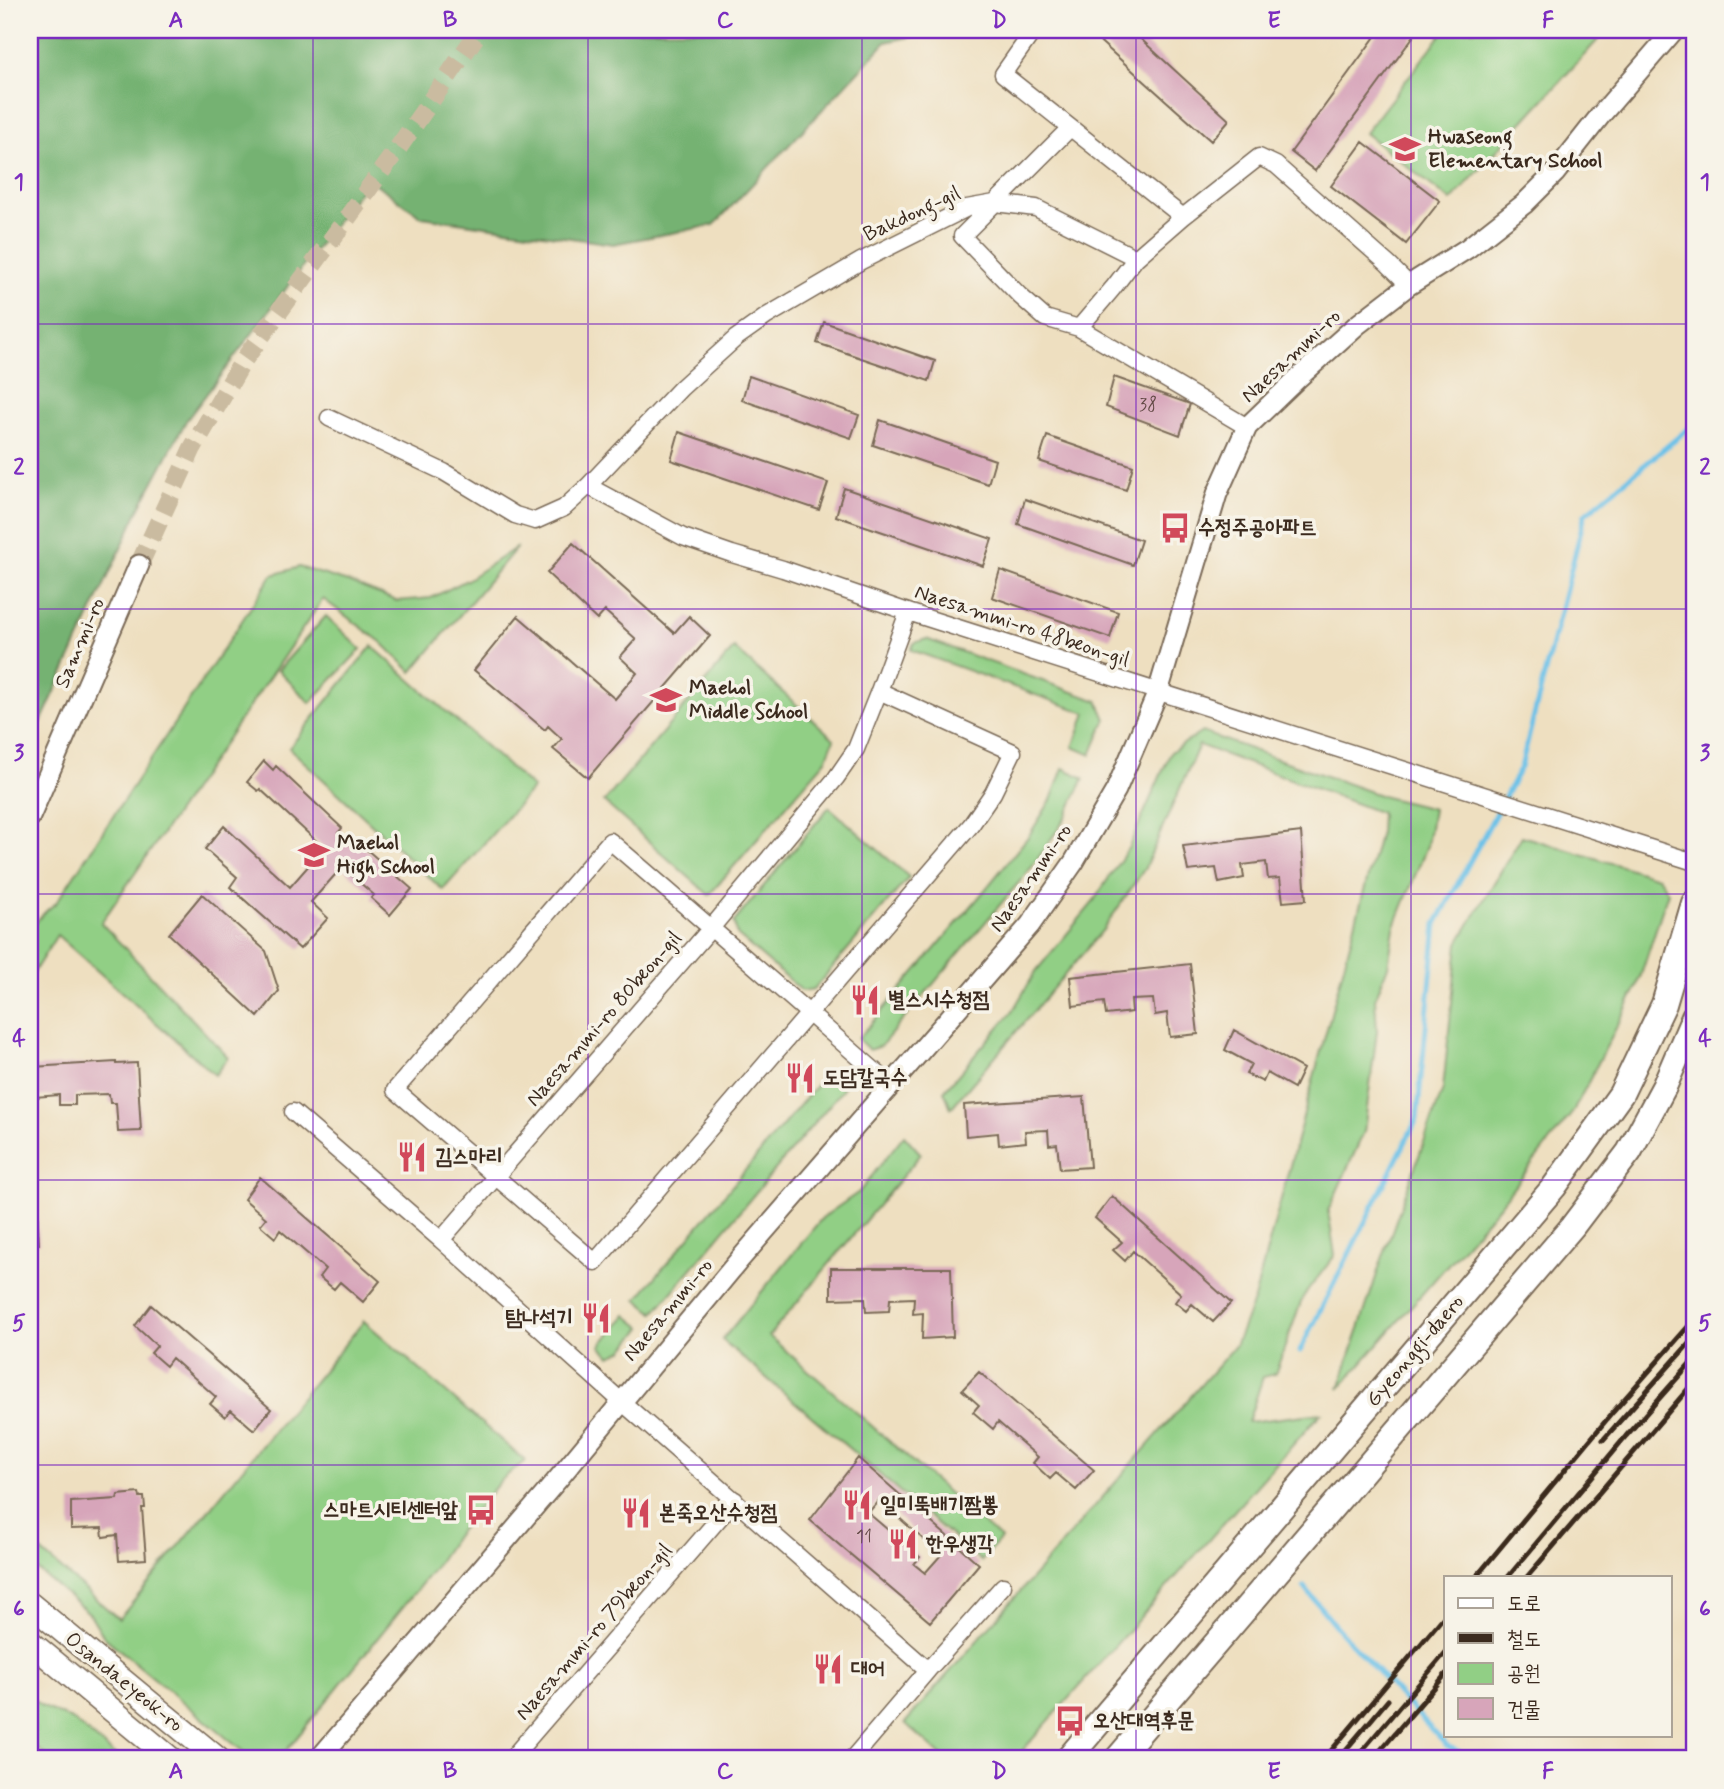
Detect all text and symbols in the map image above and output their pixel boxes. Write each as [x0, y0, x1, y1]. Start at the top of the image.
text: A [168, 6, 184, 36]
text: B [443, 6, 458, 36]
text: C [717, 6, 734, 36]
text: D [991, 6, 1007, 36]
text: E [1267, 6, 1281, 36]
text: F [1542, 6, 1554, 36]
place label: Hwaseong Elementary School [1428, 123, 1603, 175]
school or university icon: Hwaseong Elementary School [1388, 132, 1422, 166]
text: 1 [14, 168, 24, 198]
text: 1 [1700, 168, 1710, 198]
street label: Bakdong-gil [859, 179, 966, 251]
street label: Naesammi-ro [1235, 303, 1347, 409]
house number: 38 [1139, 393, 1157, 417]
text: 2 [13, 453, 25, 483]
text: 2 [1699, 453, 1711, 483]
bus stop icon: 수정주공아파트 [1158, 511, 1192, 545]
place label: 수정주공아파트 [1198, 514, 1316, 542]
street label: Naesammi-ro 48beon-gil [911, 578, 1133, 674]
street label: Sammi-ro [48, 593, 112, 693]
place label: Maehol Middle School [689, 674, 808, 726]
school or university icon: Maehol Middle School [649, 683, 683, 717]
text: 3 [14, 739, 25, 769]
text: 3 [1700, 739, 1711, 769]
street label: Naesammi-ro [983, 818, 1079, 938]
place label: Maehol High School [337, 829, 435, 883]
school or university icon: Maehol High School [297, 838, 331, 872]
street label: Naesammi-ro 80beon-gil [520, 925, 688, 1113]
restaurant icon: 별스시수청점 [848, 983, 882, 1017]
place label: 별스시수청점 [888, 986, 989, 1014]
text: 4 [12, 1024, 26, 1054]
text: 4 [1698, 1024, 1712, 1054]
restaurant icon: 도담칼국수 [783, 1061, 817, 1095]
place label: 도담칼국수 [823, 1064, 908, 1092]
restaurant icon: 김스마리 [395, 1140, 429, 1174]
place label: 김스마리 [435, 1143, 503, 1171]
street label: Naesammi-ro [617, 1252, 719, 1368]
street label: Gyeonggi-daero [1360, 1289, 1472, 1415]
restaurant icon: 탐나석기 [579, 1301, 613, 1335]
place label: 탐나석기 [505, 1304, 573, 1332]
text: 5 [12, 1309, 26, 1339]
text: 5 [1698, 1309, 1712, 1339]
restaurant icon: 일미뚝배기짬뽕 [840, 1488, 874, 1522]
place label: 일미뚝배기짬뽕 [880, 1491, 998, 1519]
bus stop icon: 스마트시티센터앞 [464, 1493, 498, 1527]
place label: 스마트시티센터앞 [323, 1496, 458, 1524]
restaurant icon: 본죽오산수청점 [619, 1496, 653, 1530]
place label: 본죽오산수청점 [659, 1499, 777, 1527]
house number: 11 [856, 1525, 872, 1549]
restaurant icon: 한우생각 [886, 1527, 920, 1561]
place label: 한우생각 [925, 1530, 994, 1558]
street label: Naesammi-ro 79beon-gil [509, 1538, 679, 1726]
legend [1444, 1576, 1672, 1736]
text: 도로 [1507, 1590, 1541, 1618]
text: 6 [13, 1595, 25, 1625]
text: 6 [1699, 1595, 1711, 1625]
street label: Osandaeyeok-ro [59, 1626, 189, 1738]
text: 철도 [1507, 1626, 1541, 1654]
restaurant icon: 대어 [811, 1652, 845, 1686]
place label: 대어 [851, 1655, 885, 1683]
text: 공원 [1507, 1660, 1541, 1688]
text: 건물 [1507, 1696, 1541, 1724]
bus stop icon: 오산대역후문 [1053, 1704, 1087, 1738]
place label: 오산대역후문 [1093, 1707, 1194, 1735]
text: A [168, 1757, 184, 1787]
text: B [443, 1757, 458, 1787]
text: C [717, 1757, 734, 1787]
text: D [991, 1757, 1007, 1787]
text: E [1267, 1757, 1281, 1787]
text: F [1542, 1757, 1554, 1787]

